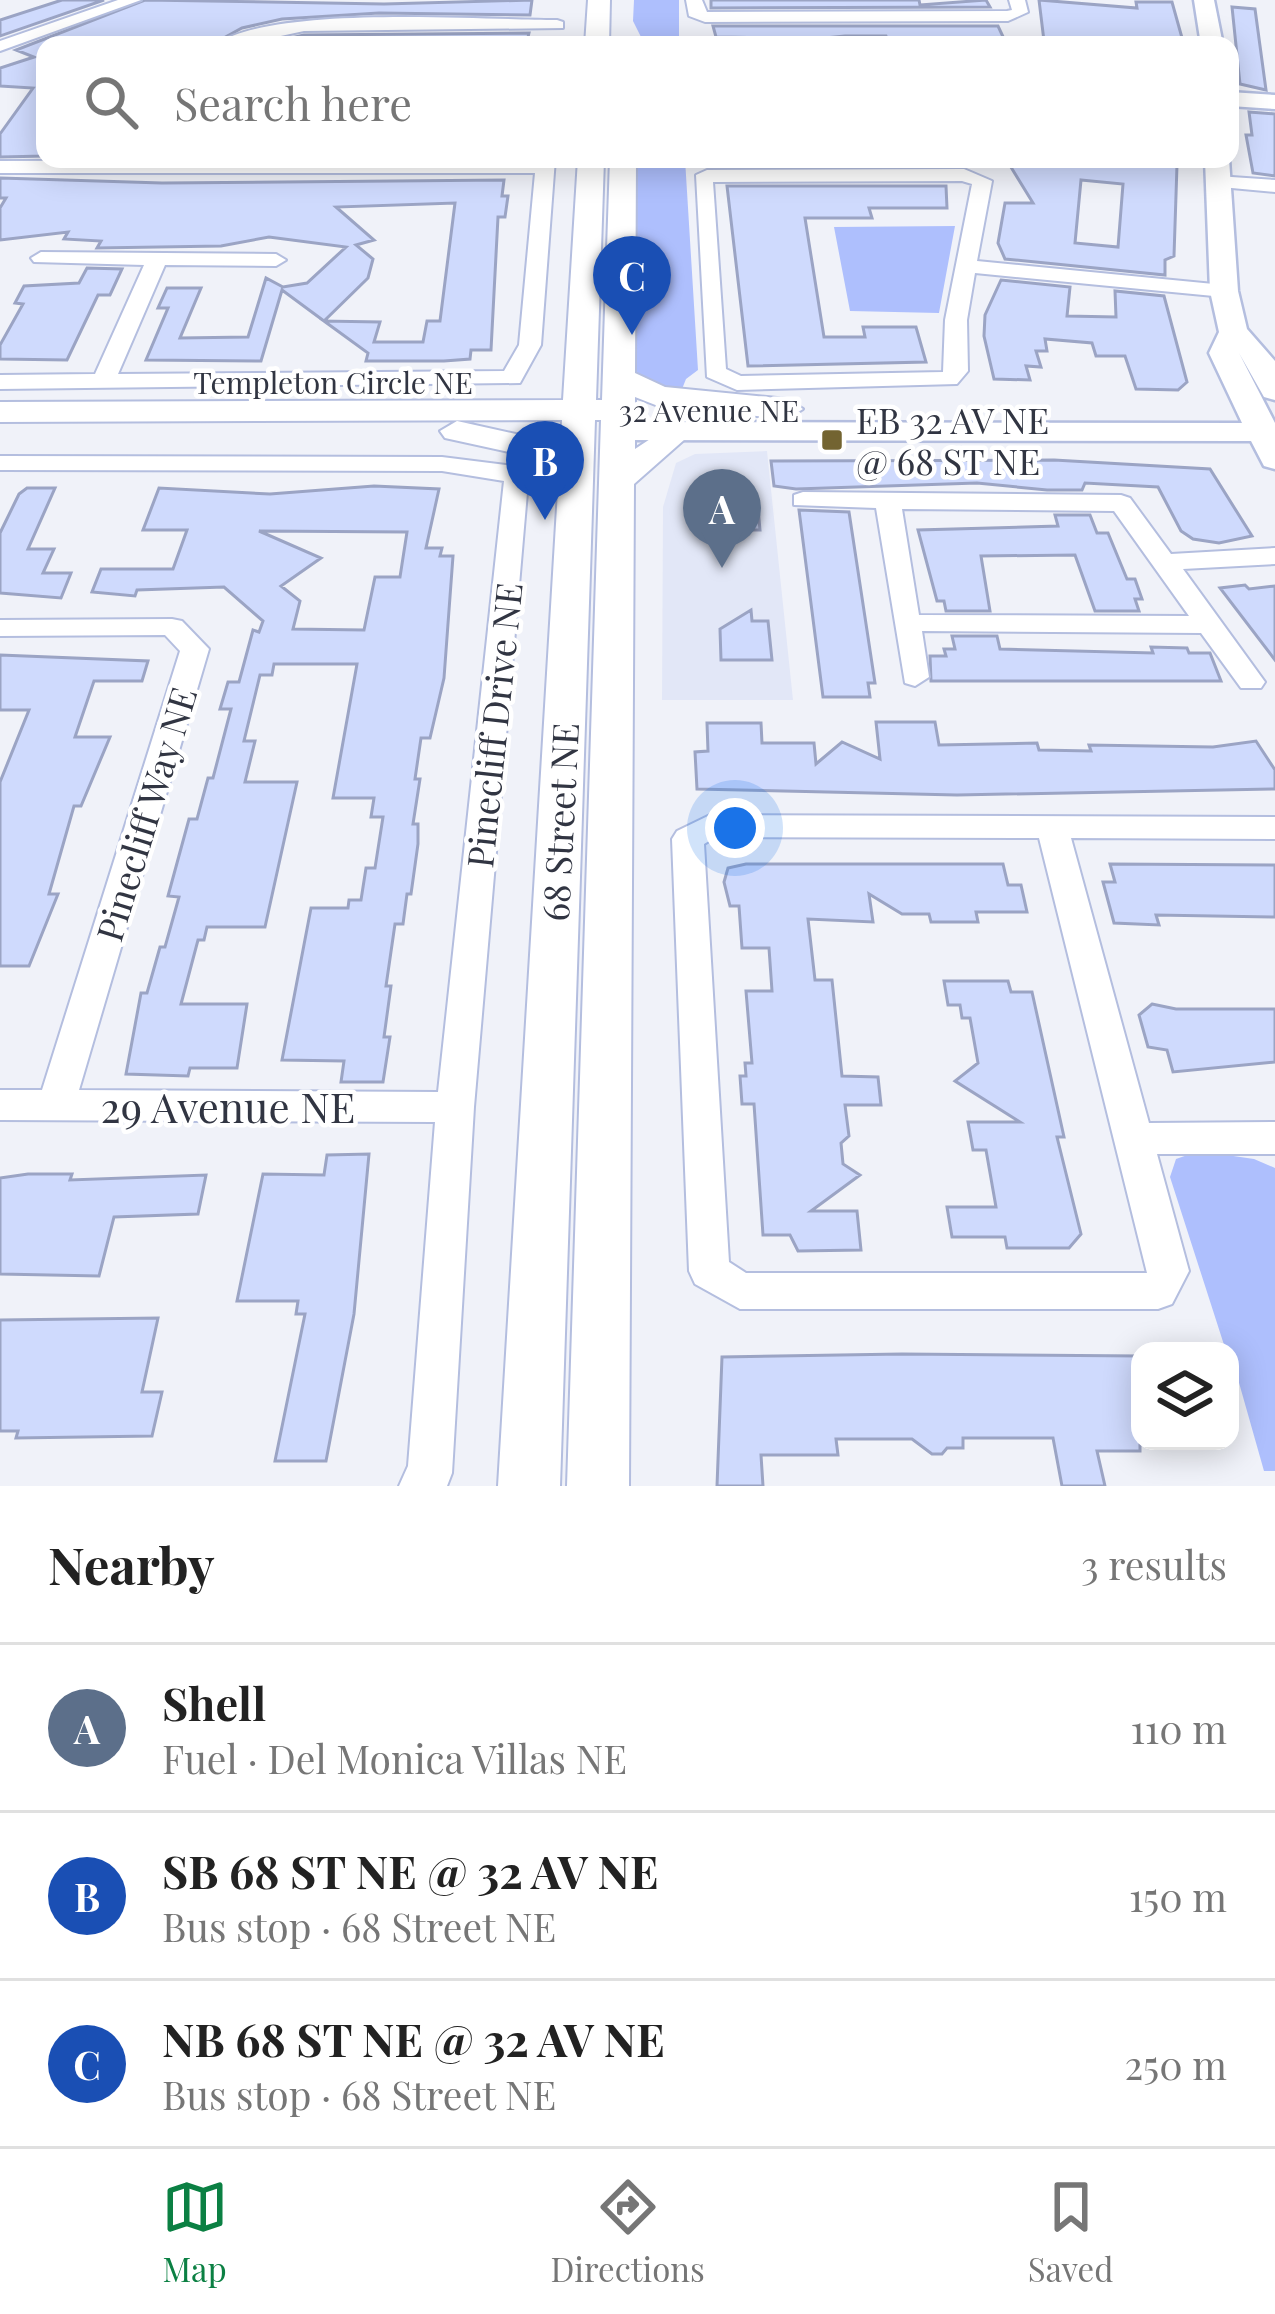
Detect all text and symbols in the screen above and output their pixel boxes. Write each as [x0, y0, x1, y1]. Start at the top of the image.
search box [36, 36, 1239, 168]
icon: search [78, 69, 144, 135]
text: Search here [174, 72, 412, 132]
pin: C [593, 236, 671, 335]
street label: Templeton Circle NE [193, 362, 473, 402]
street label: 32 Avenue NE [619, 390, 799, 430]
place label: EB 32 AV NE @ 68 ST NE [856, 395, 1049, 484]
pin: B [506, 421, 584, 520]
marker: EB 32 AV NE @ 68 ST NE [819, 427, 845, 453]
pin: A [683, 469, 761, 568]
street label: Pinecliff Drive NE [454, 580, 532, 870]
street label: Pinecliff Way NE [84, 681, 206, 947]
street label: 68 Street NE [530, 722, 588, 922]
your location [705, 798, 765, 858]
street label: 29 Avenue NE [101, 1078, 355, 1134]
map controls [1131, 1342, 1239, 1450]
button: layers [1131, 1342, 1239, 1450]
text: Nearby [48, 1530, 214, 1598]
text: 3 results [1081, 1538, 1227, 1590]
text: Shell [162, 1672, 266, 1732]
text: A [74, 1702, 100, 1754]
text: 110 m [1130, 1702, 1227, 1754]
text: Fuel · Del Monica Villas NE [162, 1732, 627, 1784]
text: SB 68 ST NE @ 32 AV NE [162, 1840, 659, 1900]
text: B [74, 1870, 100, 1922]
text: 150 m [1129, 1870, 1227, 1922]
text: Bus stop · 68 Street NE [162, 1900, 556, 1952]
text: NB 68 ST NE @ 32 AV NE [162, 2008, 665, 2068]
text: C [73, 2038, 101, 2090]
text: 250 m [1124, 2038, 1227, 2090]
text: Bus stop · 68 Street NE [162, 2068, 556, 2120]
tab: Map [162, 2174, 228, 2290]
tab: Directions [551, 2174, 705, 2290]
tab: Saved [1028, 2174, 1114, 2290]

